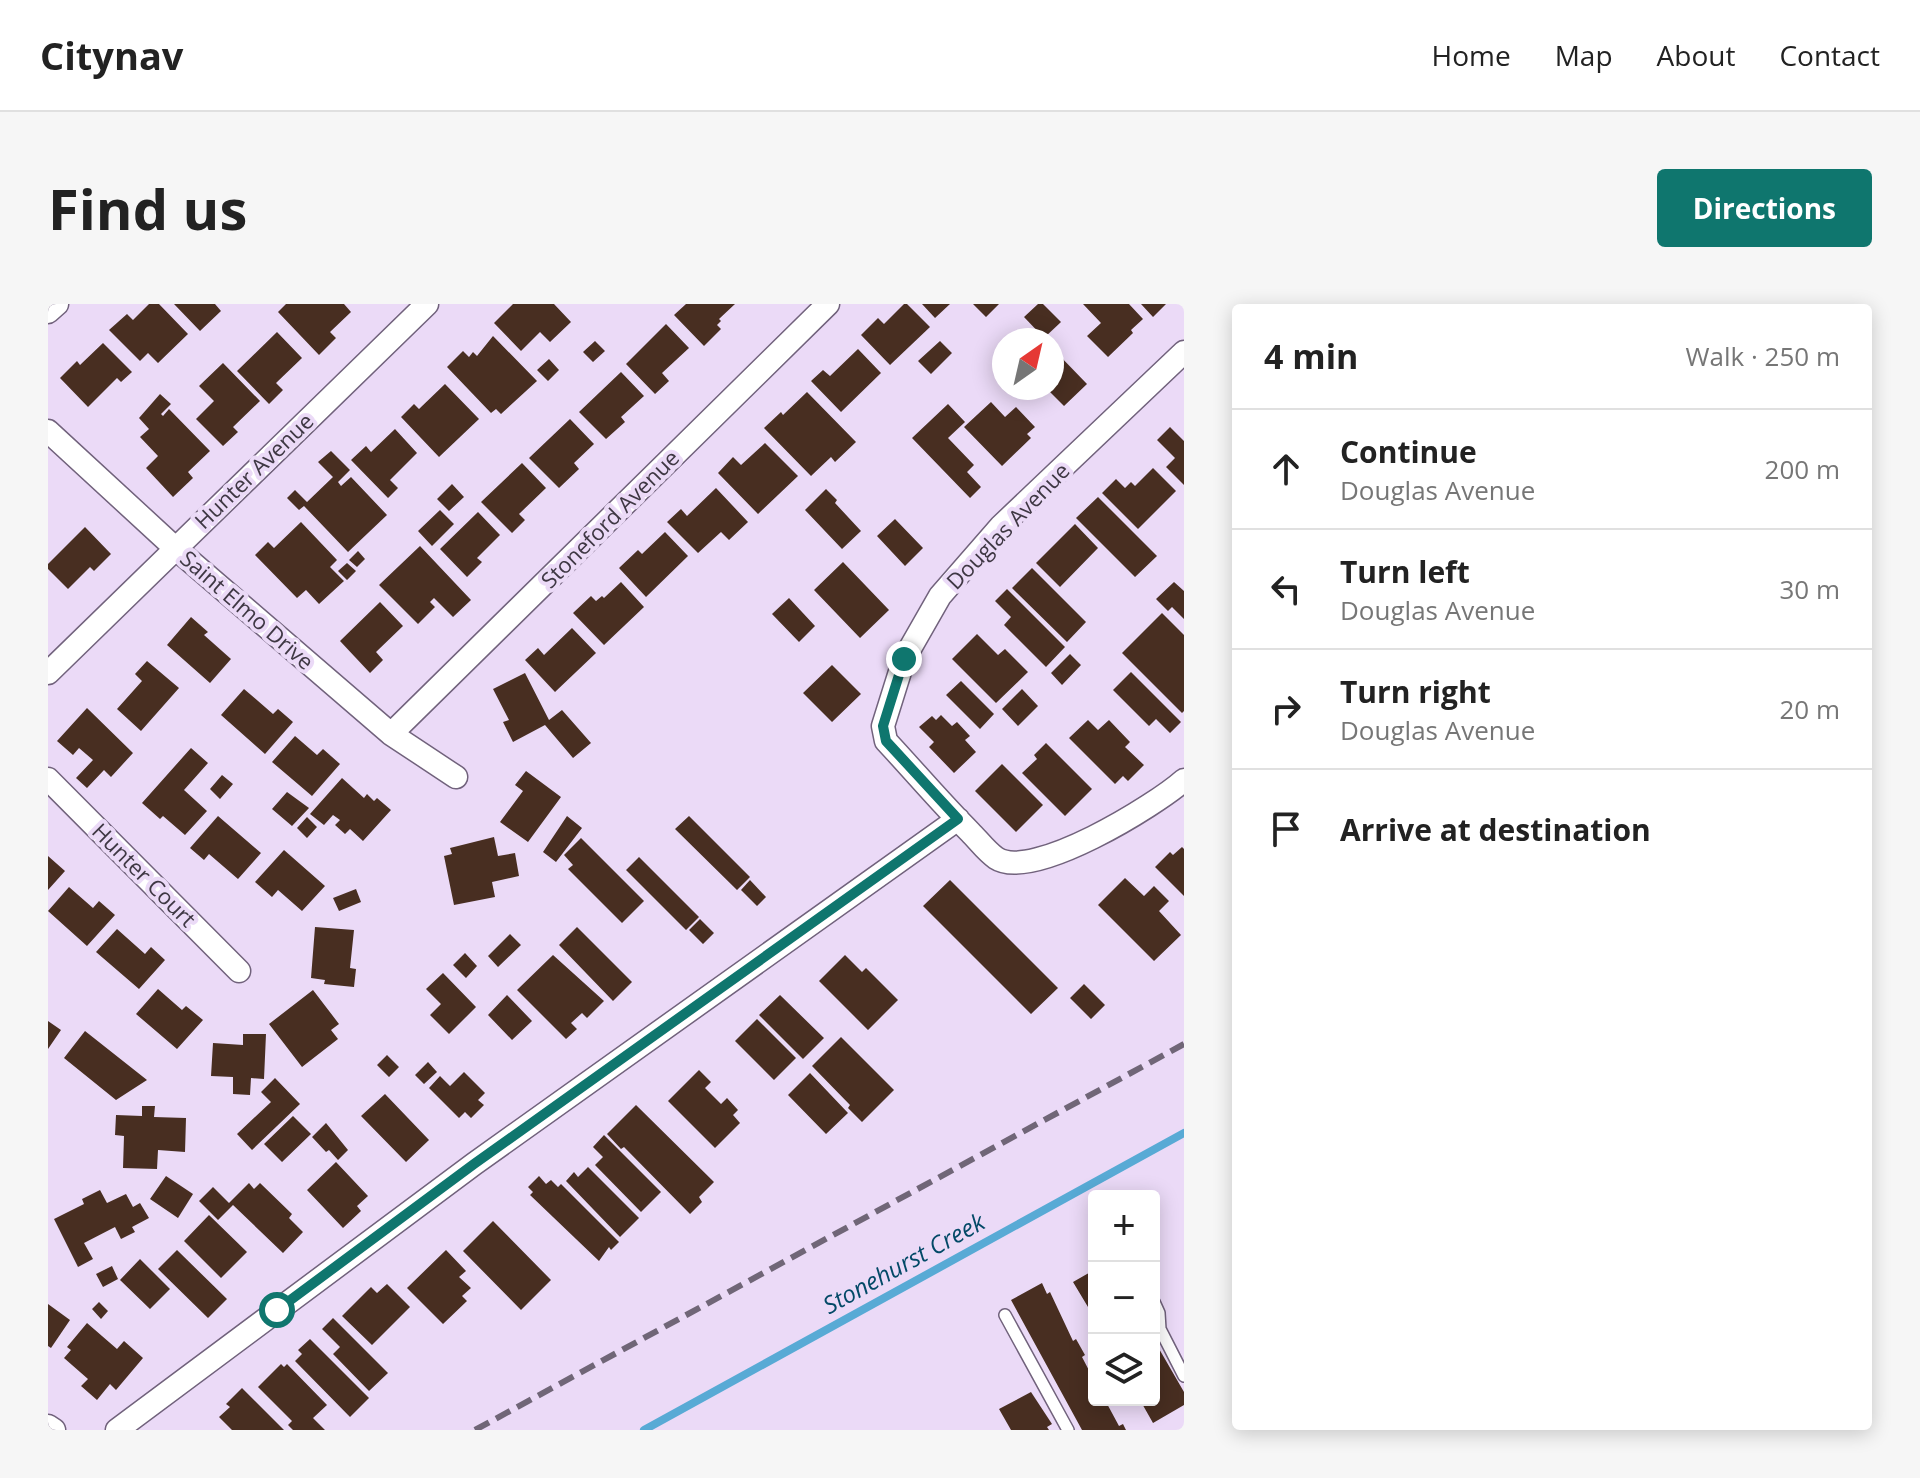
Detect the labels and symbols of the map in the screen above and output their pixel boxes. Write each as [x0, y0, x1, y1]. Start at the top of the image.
north arrow [992, 328, 1064, 400]
street label: Hunter Avenue [187, 406, 319, 535]
street label: Stoneford Avenue [533, 442, 685, 594]
street label: Douglas Avenue [939, 455, 1075, 595]
street label: Saint Elmo Drive [174, 543, 321, 676]
route end [886, 641, 922, 677]
street label: Hunter Court [86, 816, 203, 933]
water label: Stonehurst Creek [816, 1204, 991, 1321]
route start [259, 1292, 295, 1328]

